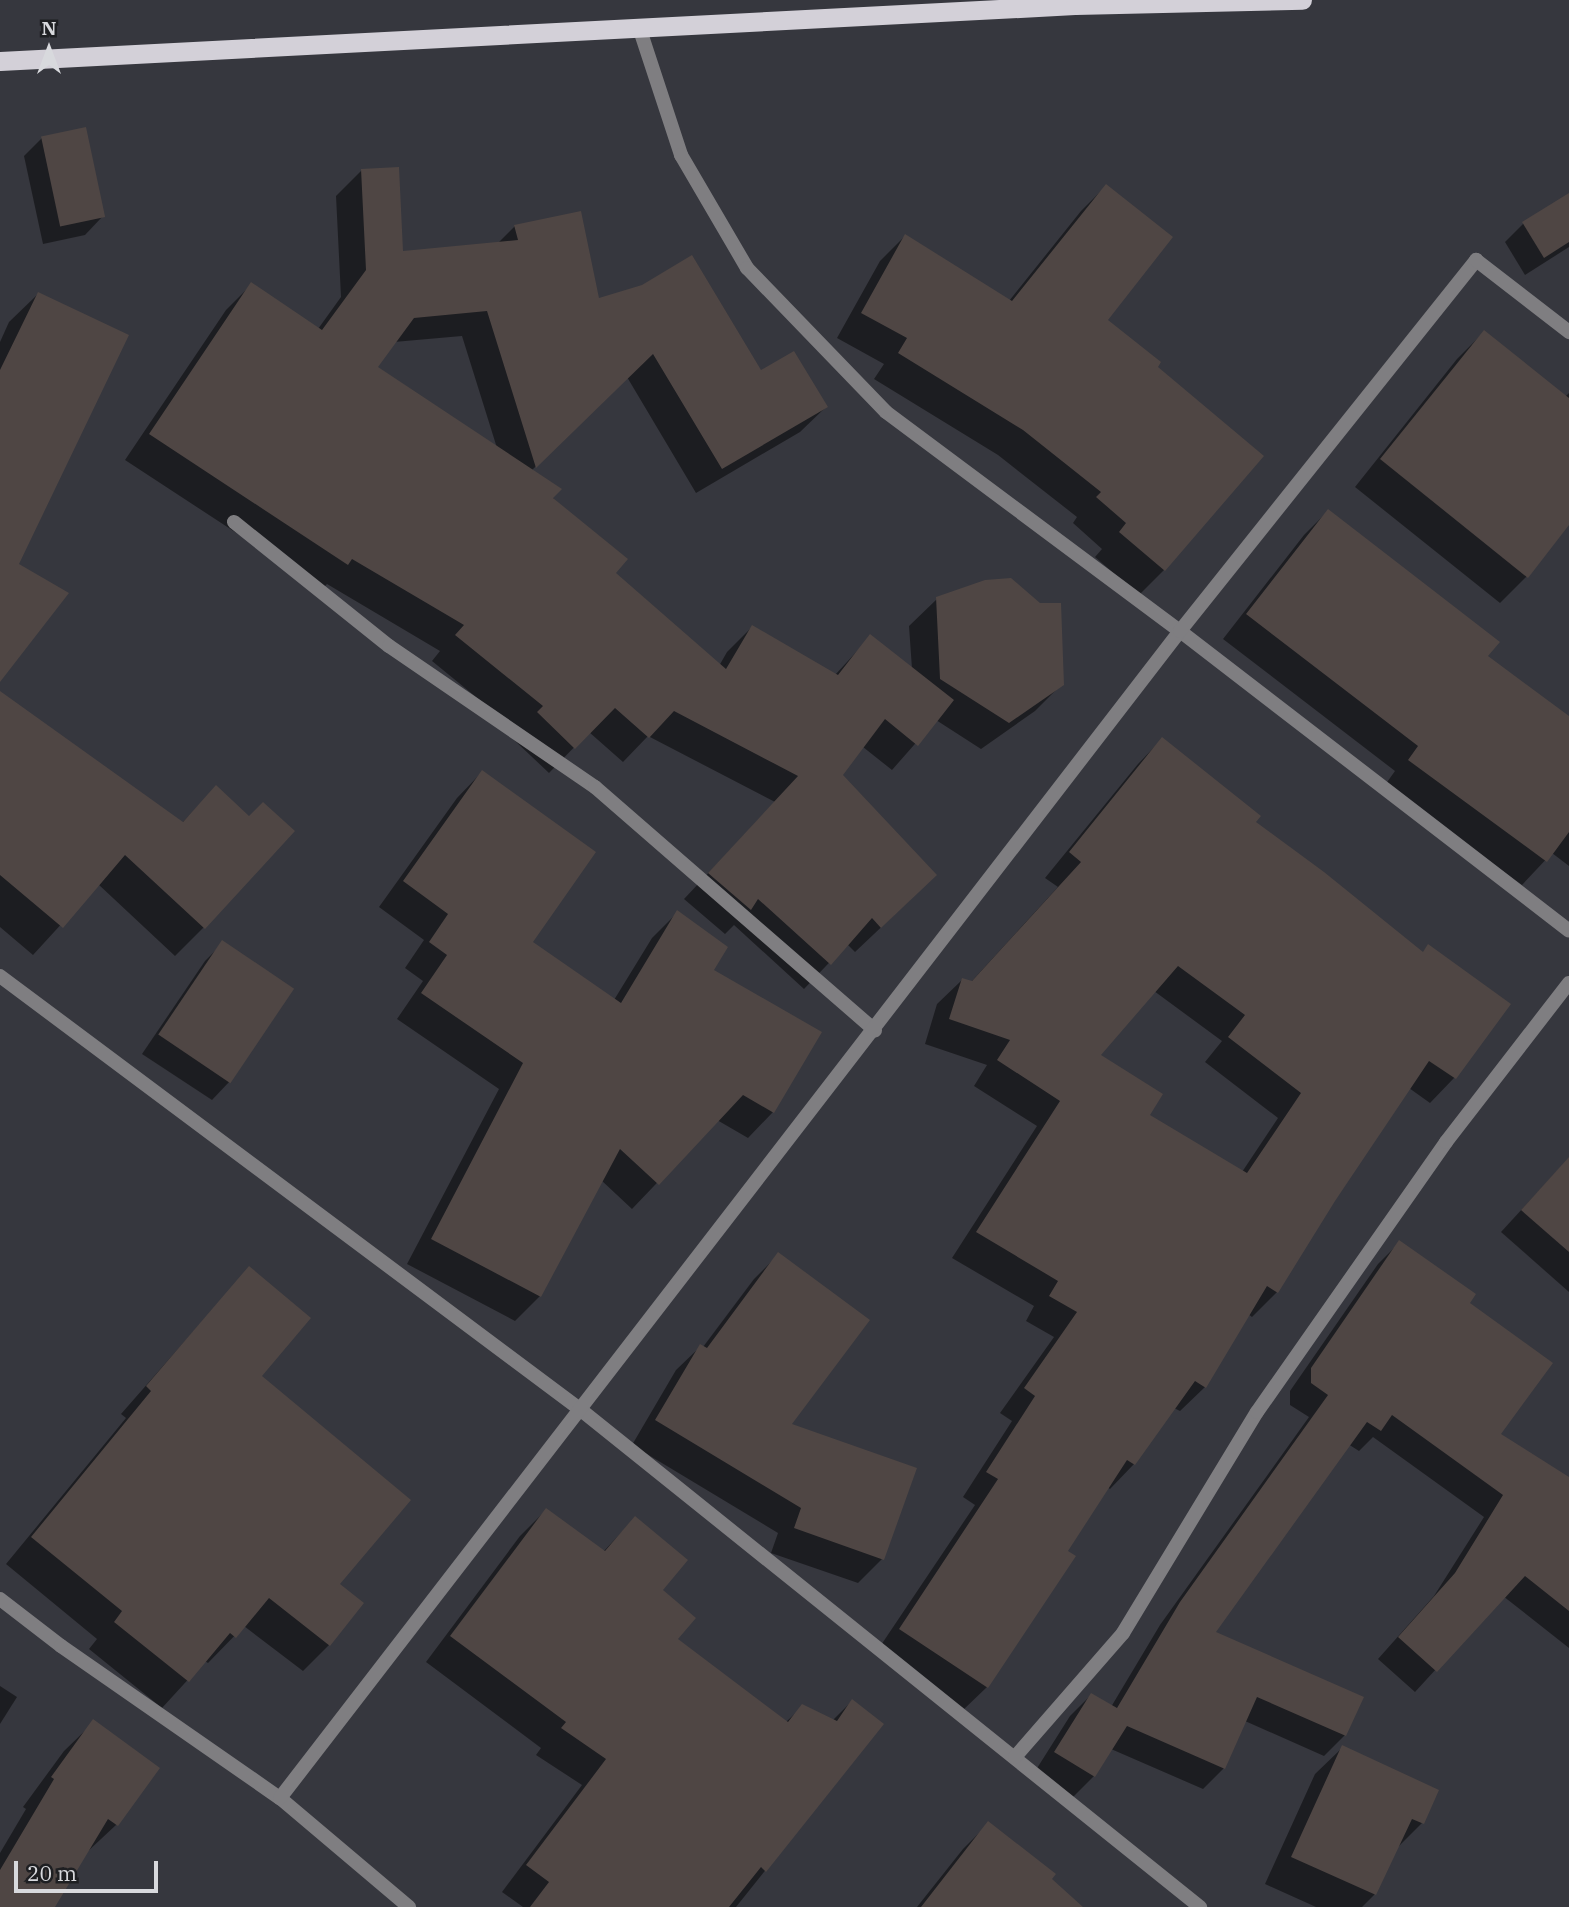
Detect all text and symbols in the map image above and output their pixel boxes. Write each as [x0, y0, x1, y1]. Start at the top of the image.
north arrow [14, 14, 84, 84]
text: N [41, 16, 57, 40]
scale bar [18, 1848, 161, 1892]
text: 20 m [27, 1859, 77, 1887]

